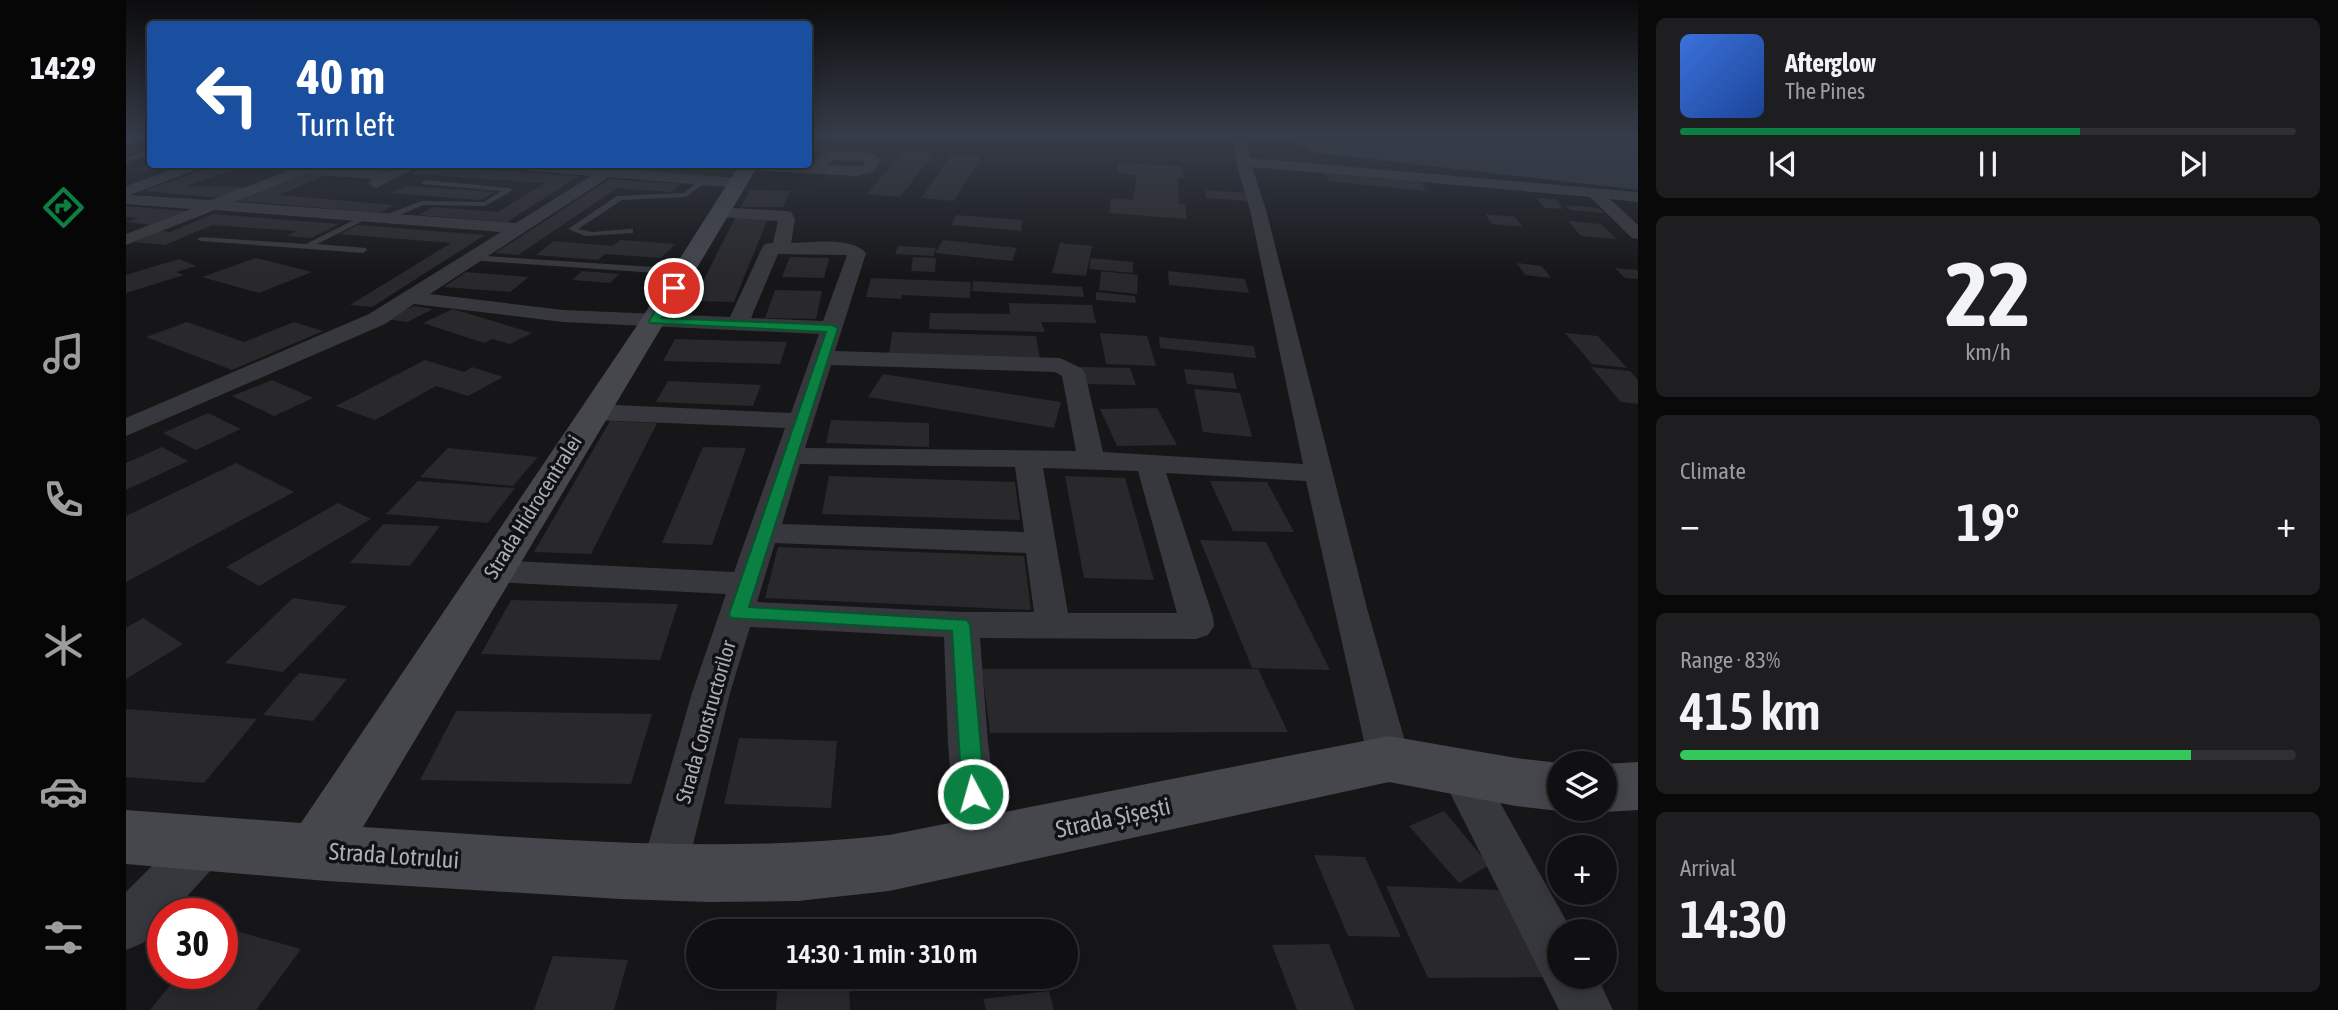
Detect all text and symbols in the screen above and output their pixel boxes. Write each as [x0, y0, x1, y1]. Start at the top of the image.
text: 40 m [297, 48, 385, 104]
text: Afterglow [1785, 48, 1876, 78]
text: 14:29 [30, 49, 96, 86]
icon: left [182, 49, 273, 140]
text: The Pines [1785, 78, 1865, 104]
text: Turn left [297, 106, 395, 143]
icon: previous [1764, 145, 1802, 183]
icon: pause [1969, 145, 2007, 183]
icon: next [2174, 145, 2212, 183]
icon: directions [39, 183, 88, 232]
text: 22 [1945, 241, 2031, 345]
pin [644, 258, 704, 318]
icon: arrive [655, 269, 693, 307]
icon: music [39, 329, 88, 378]
text: km/h [1965, 339, 2011, 365]
street label: Strada Hidrocentralei [478, 430, 586, 583]
text: Climate [1680, 458, 1746, 484]
icon: phone [39, 475, 88, 524]
text: 19° [1956, 492, 2020, 552]
text: − [1680, 502, 1700, 545]
text: + [2276, 502, 2296, 545]
icon: climate [39, 621, 88, 670]
street label: Strada Constructorilor [670, 637, 740, 806]
text: Range · 83% [1680, 647, 1780, 673]
text: 415 km [1680, 681, 1821, 741]
map controls [1547, 751, 1617, 989]
button: layers [1547, 751, 1617, 821]
position arrow [936, 757, 1010, 831]
icon: car [39, 767, 88, 816]
street label: Strada Șișești [1053, 792, 1173, 843]
button: + [1547, 835, 1617, 905]
street label: Strada Lotrului [328, 837, 460, 874]
text: Arrival [1680, 855, 1736, 881]
text: 14:30 [1680, 889, 1787, 949]
speed limit sign: 30 [147, 898, 238, 989]
icon: filters [39, 913, 88, 962]
button: − [1547, 919, 1617, 989]
text: 14:30 · 1 min · 310 m [787, 939, 977, 969]

